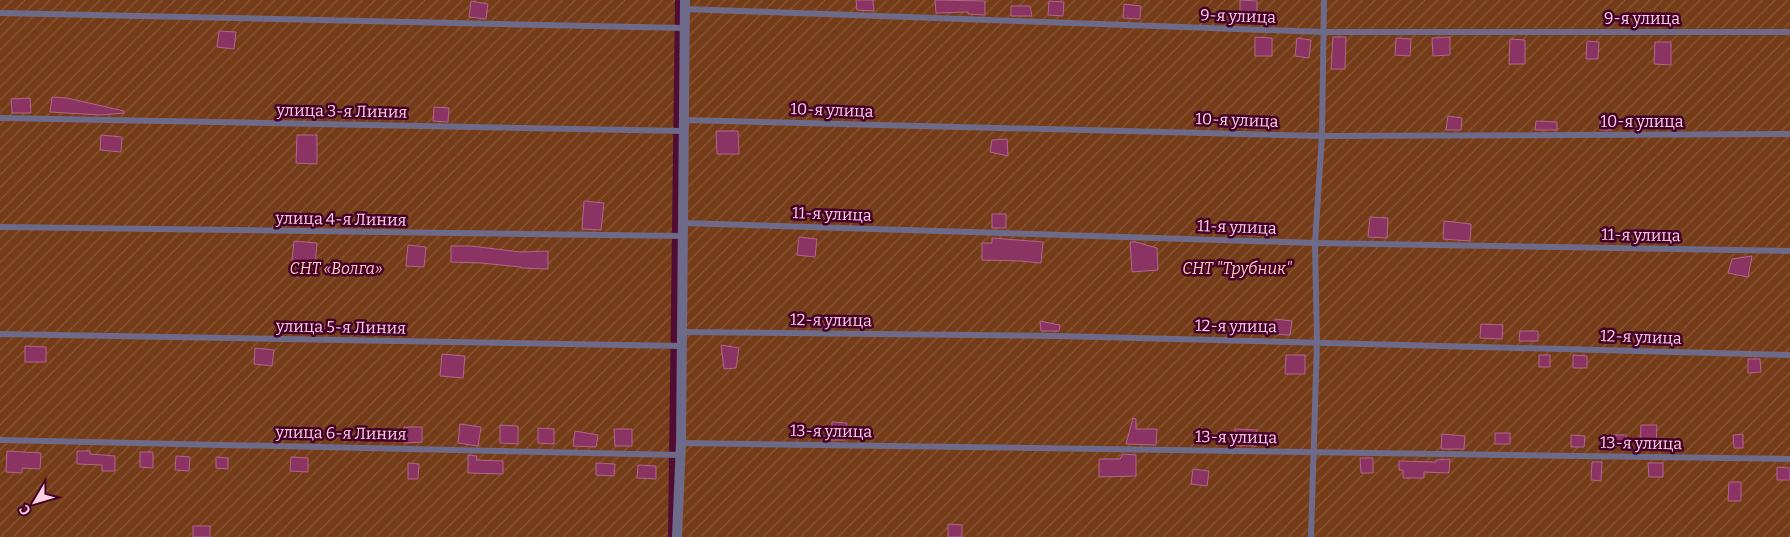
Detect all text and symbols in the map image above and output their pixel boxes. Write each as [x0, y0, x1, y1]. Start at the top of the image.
street label: 9-я улица [1200, 5, 1276, 27]
street label: 9-я улица [1604, 9, 1680, 28]
street label: 10-я улица [790, 99, 874, 121]
street label: улица 3-я Линия [276, 100, 408, 122]
street label: 10-я улица [1195, 109, 1279, 131]
street label: 10-я улица [1600, 112, 1684, 131]
street label: 11-я улица [792, 203, 872, 225]
street label: улица 4-я Линия [274, 208, 407, 230]
street label: 11-я улица [1197, 216, 1277, 238]
street label: 11-я улица [1601, 225, 1681, 245]
park label: СНТ «Волга» [289, 259, 383, 278]
park label: СНТ "Трубник" [1182, 259, 1293, 278]
street label: 12-я улица [790, 310, 872, 330]
street label: улица 5-я Линия [275, 316, 406, 338]
street label: 12-я улица [1195, 316, 1277, 336]
street label: 12-я улица [1600, 326, 1682, 348]
street label: 13-я улица [790, 421, 872, 441]
street label: улица 6-я Линия [274, 422, 407, 444]
street label: 13-я улица [1195, 427, 1277, 447]
street label: 13-я улица [1600, 433, 1682, 453]
north arrow [10, 477, 60, 527]
text: С [16, 501, 35, 518]

